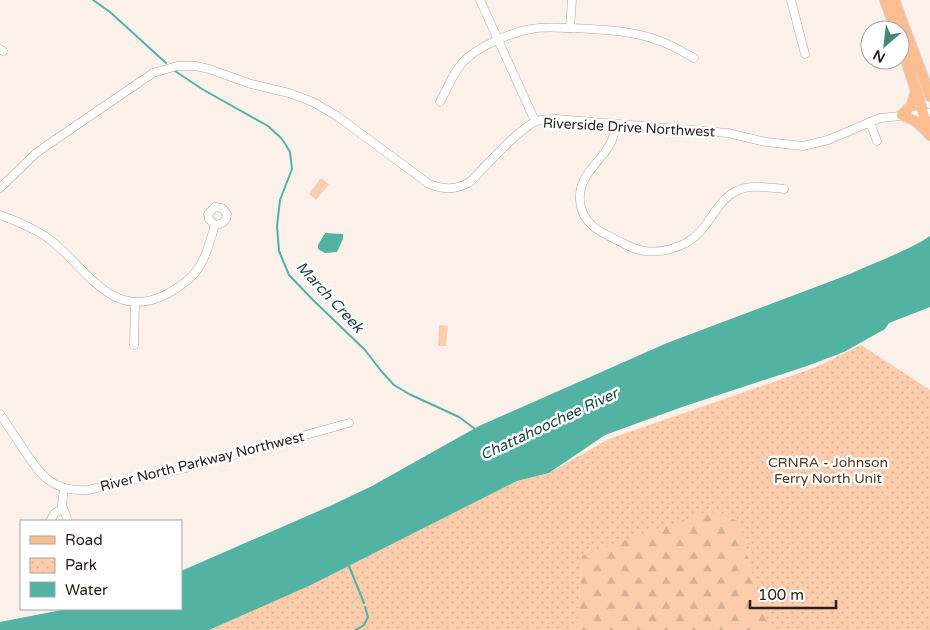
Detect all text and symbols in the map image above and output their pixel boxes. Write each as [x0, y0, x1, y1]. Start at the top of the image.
north arrow [860, 20, 910, 70]
text: N [870, 46, 888, 66]
street label: Riverside Drive Northwest [542, 114, 716, 141]
water label: March Creek [293, 258, 369, 338]
water label: Chattahoochee River [477, 383, 623, 464]
street label: River North Parkway Northwest [98, 428, 306, 495]
park label: CRNRA - Johnson Ferry North Unit [768, 454, 888, 487]
legend [20, 520, 182, 610]
text: Road [65, 531, 103, 549]
text: Park [65, 556, 97, 574]
scale bar [750, 578, 836, 610]
text: Water [65, 581, 108, 599]
text: 100 m [758, 586, 804, 604]

